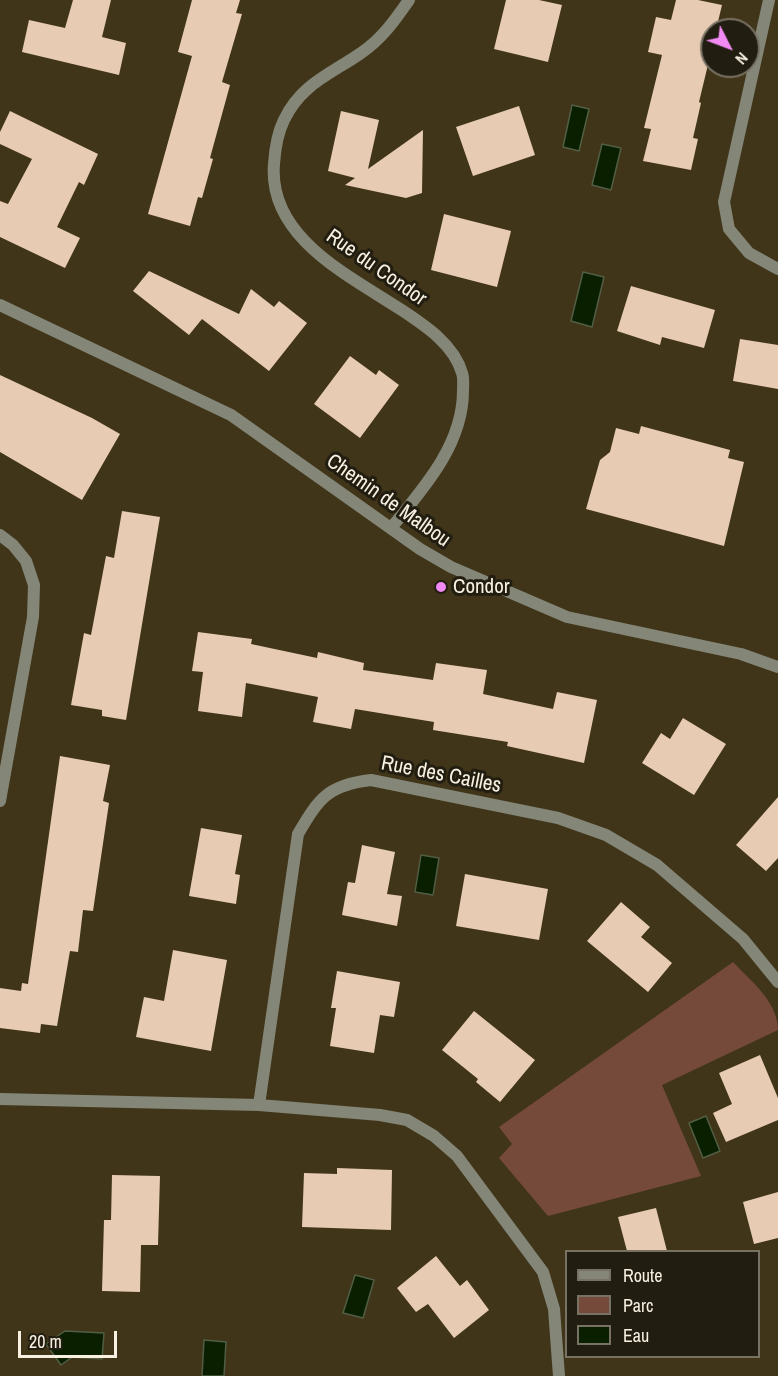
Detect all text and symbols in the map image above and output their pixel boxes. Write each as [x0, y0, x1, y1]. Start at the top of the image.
north arrow [700, 18, 760, 78]
text: N [731, 48, 753, 70]
street label: Rue du Condor [321, 224, 431, 312]
street label: Chemin de Malbou [321, 449, 455, 553]
place label: Condor [453, 574, 509, 600]
marker: Condor [434, 580, 448, 594]
street label: Rue des Cailles [379, 751, 503, 799]
legend [565, 1250, 760, 1358]
text: Route [623, 1263, 662, 1288]
text: Parc [623, 1293, 653, 1318]
scale bar [21, 1319, 120, 1357]
text: Eau [623, 1323, 649, 1348]
text: 20 m [29, 1329, 62, 1354]

